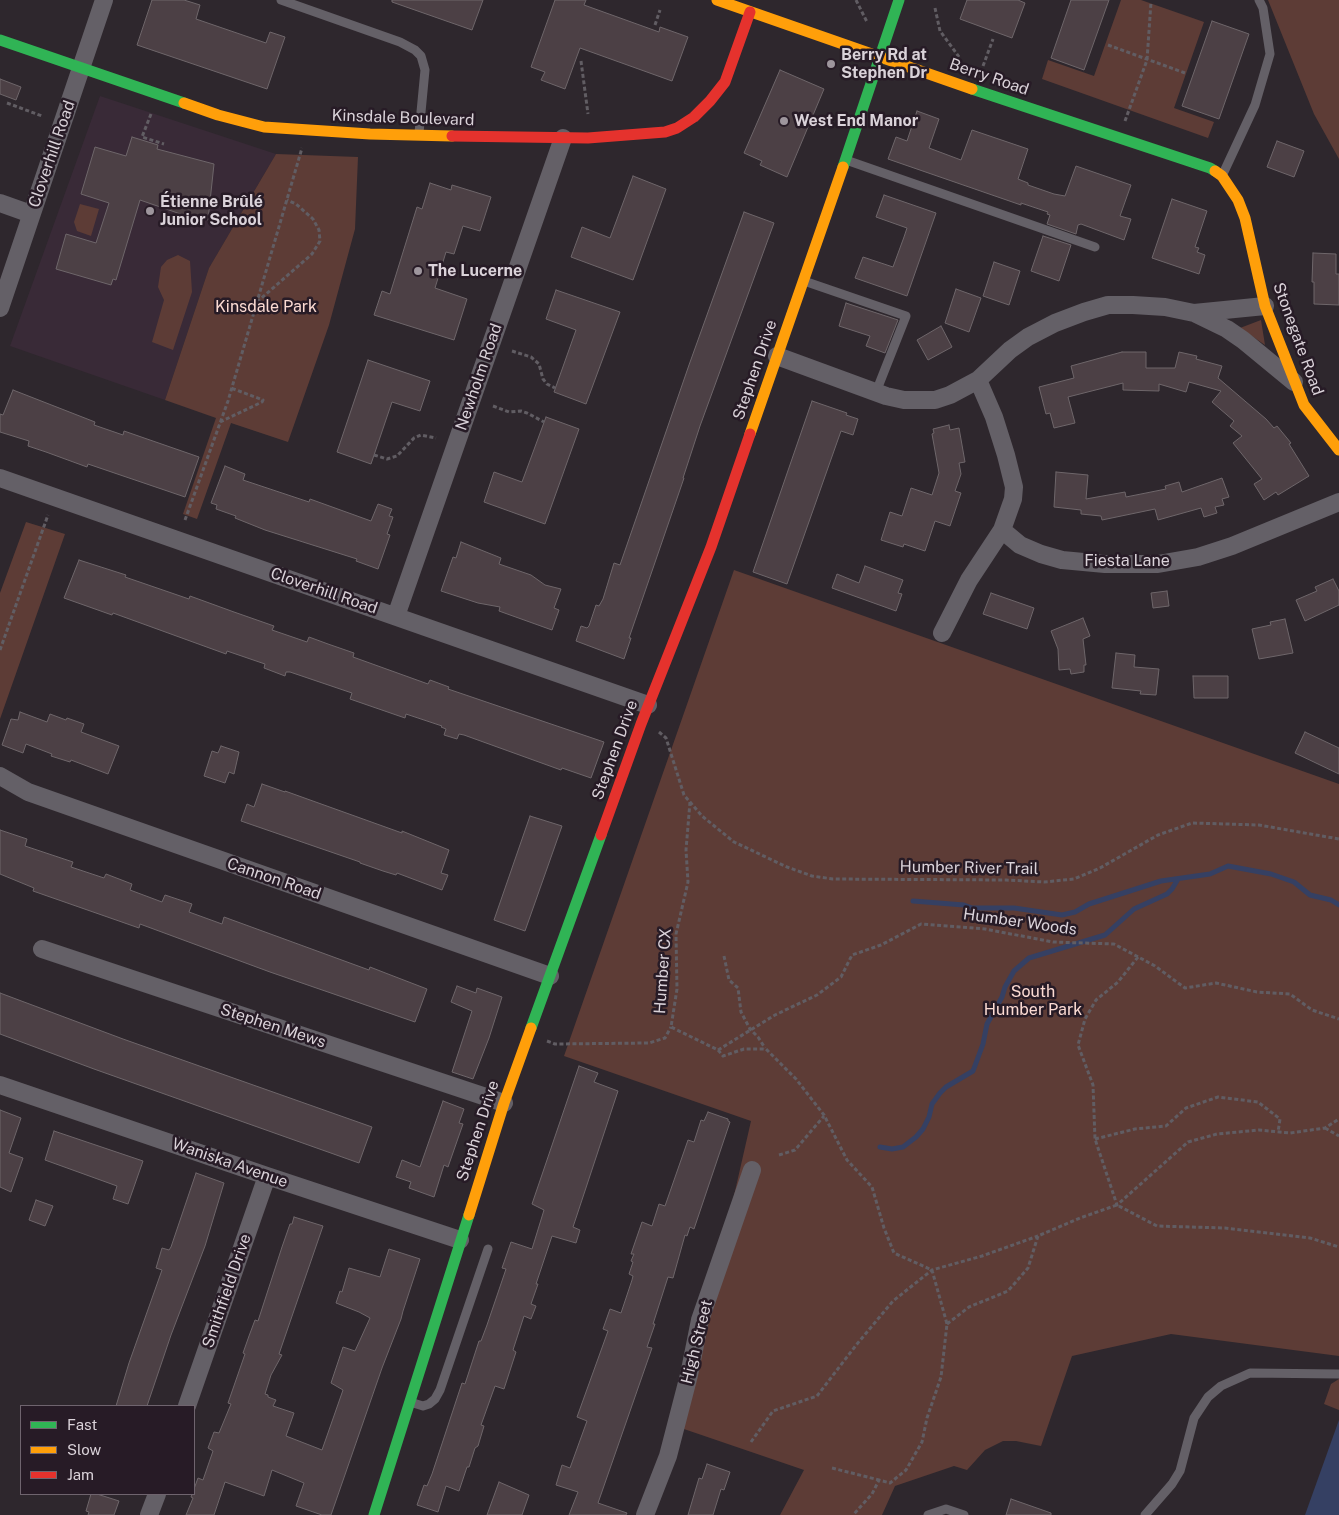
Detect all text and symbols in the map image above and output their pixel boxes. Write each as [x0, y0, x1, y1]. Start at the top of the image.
place label: Berry Rd at Stephen Dr [841, 45, 927, 83]
street label: Berry Road [947, 54, 1031, 100]
marker: Berry Rd at Stephen Dr [825, 58, 837, 70]
street label: Cloverhill Road [25, 98, 79, 210]
street label: Kinsdale Boulevard [331, 106, 475, 130]
place label: West End Manor [794, 111, 918, 131]
marker: West End Manor [778, 115, 790, 127]
place label: Étienne Brûlé Junior School [160, 192, 263, 230]
marker: Étienne Brûlé Junior School [144, 205, 156, 217]
place label: The Lucerne [428, 261, 522, 281]
marker: The Lucerne [412, 265, 424, 277]
street label: Stonegate Road [1269, 280, 1327, 398]
park label: Kinsdale Park [215, 297, 317, 317]
street label: Stephen Drive [729, 317, 781, 423]
street label: Newholm Road [452, 321, 506, 433]
street label: Fiesta Lane [1084, 551, 1170, 571]
street label: Cloverhill Road [268, 564, 380, 618]
street label: Stephen Drive [588, 698, 642, 802]
street label: Cannon Road [224, 854, 324, 904]
street label: Humber River Trail [899, 857, 1039, 879]
street label: Humber Woods [962, 905, 1078, 939]
street label: Humber CX [650, 927, 676, 1015]
park label: South Humber Park [984, 982, 1082, 1020]
street label: Stephen Mews [218, 1000, 328, 1052]
street label: Stephen Drive [453, 1078, 503, 1184]
street label: Waniska Avenue [170, 1134, 290, 1192]
street label: Smithfield Drive [199, 1232, 255, 1350]
street label: High Street [677, 1298, 717, 1386]
legend [20, 1405, 195, 1495]
text: Fast [67, 1416, 97, 1433]
text: Slow [67, 1441, 101, 1458]
text: Jam [67, 1466, 94, 1483]

